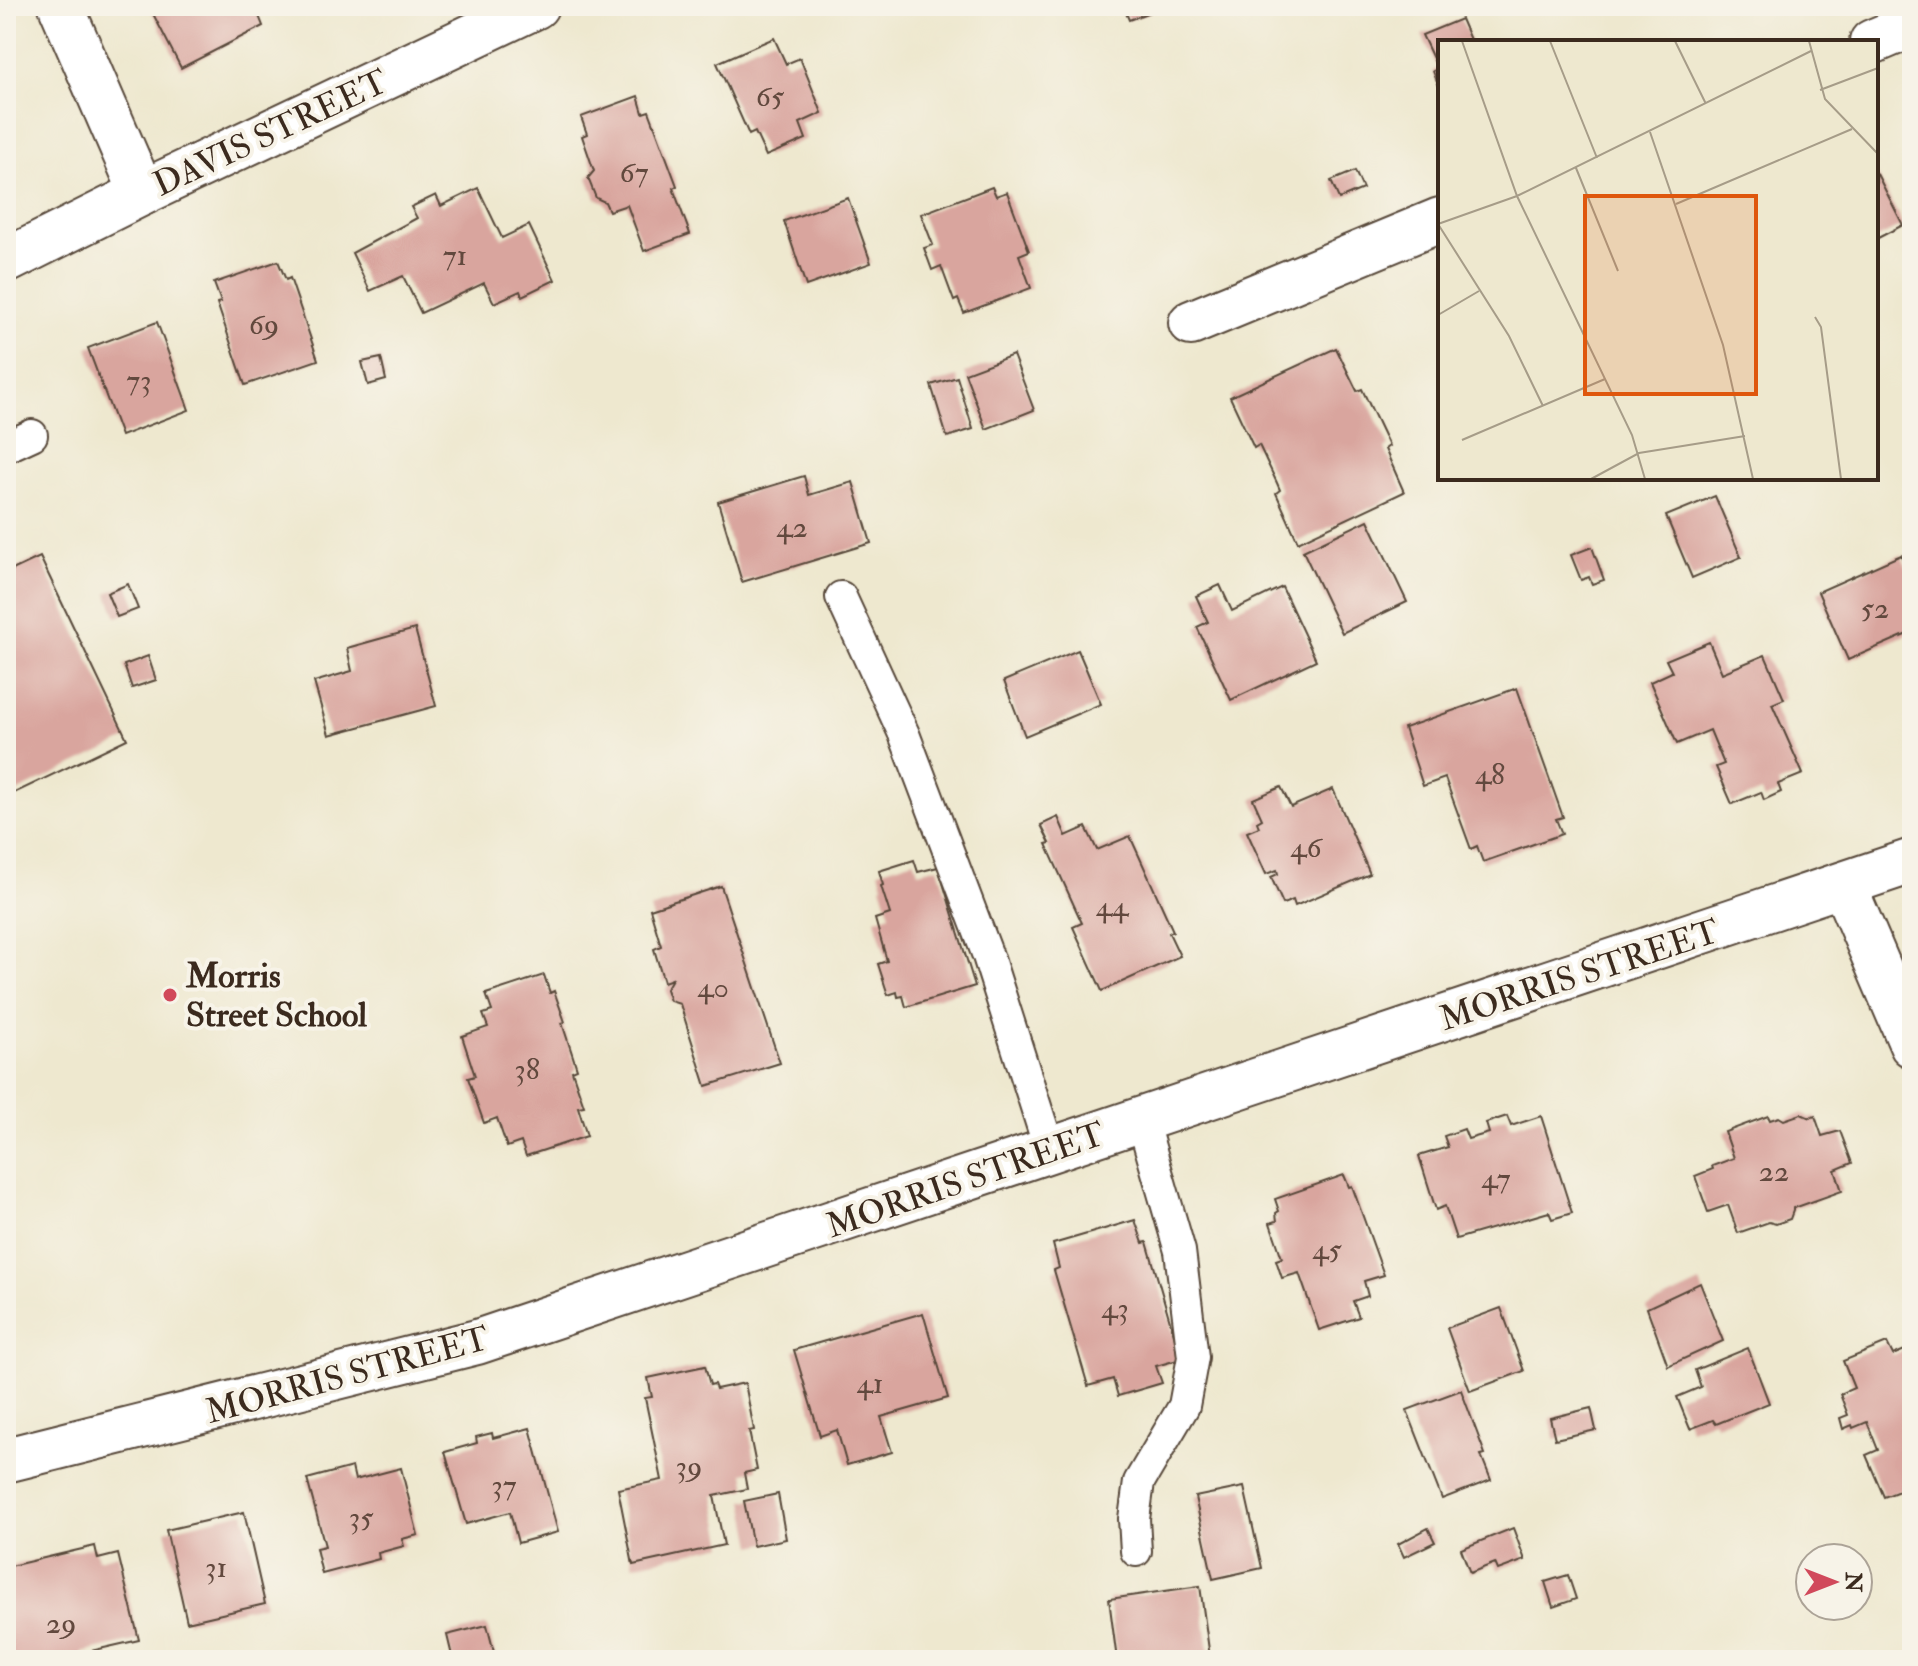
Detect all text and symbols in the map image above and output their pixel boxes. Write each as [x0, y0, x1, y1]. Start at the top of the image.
inset map [1438, 40, 1878, 480]
street label: DAVIS STREET [147, 60, 394, 206]
house number: 65 [756, 78, 785, 115]
house number: 67 [620, 154, 649, 191]
house number: 71 [443, 237, 467, 274]
house number: 69 [249, 306, 279, 343]
house number: 73 [126, 362, 152, 399]
house number: 42 [776, 509, 808, 546]
house number: 52 [1861, 590, 1889, 627]
house number: 48 [1475, 756, 1505, 793]
house number: 46 [1290, 829, 1324, 866]
house number: 44 [1096, 888, 1130, 925]
street label: MORRIS STREET [1434, 910, 1725, 1041]
place label: Morris Street School [185, 955, 367, 1037]
house number: 40 [697, 969, 729, 1006]
marker: Morris Street School [161, 986, 179, 1004]
house number: 38 [514, 1051, 540, 1088]
street label: MORRIS STREET [821, 1113, 1110, 1248]
house number: 22 [1759, 1153, 1789, 1190]
house number: 47 [1481, 1160, 1511, 1197]
house number: 45 [1312, 1231, 1342, 1268]
house number: 43 [1101, 1290, 1129, 1327]
street label: MORRIS STREET [201, 1317, 494, 1434]
house number: 41 [857, 1365, 883, 1402]
house number: 39 [676, 1448, 702, 1485]
house number: 37 [491, 1467, 517, 1504]
house number: 35 [349, 1499, 374, 1536]
north arrow [1794, 1542, 1874, 1622]
house number: 31 [205, 1549, 227, 1586]
text: N [1839, 1571, 1867, 1592]
house number: 29 [46, 1605, 76, 1642]

